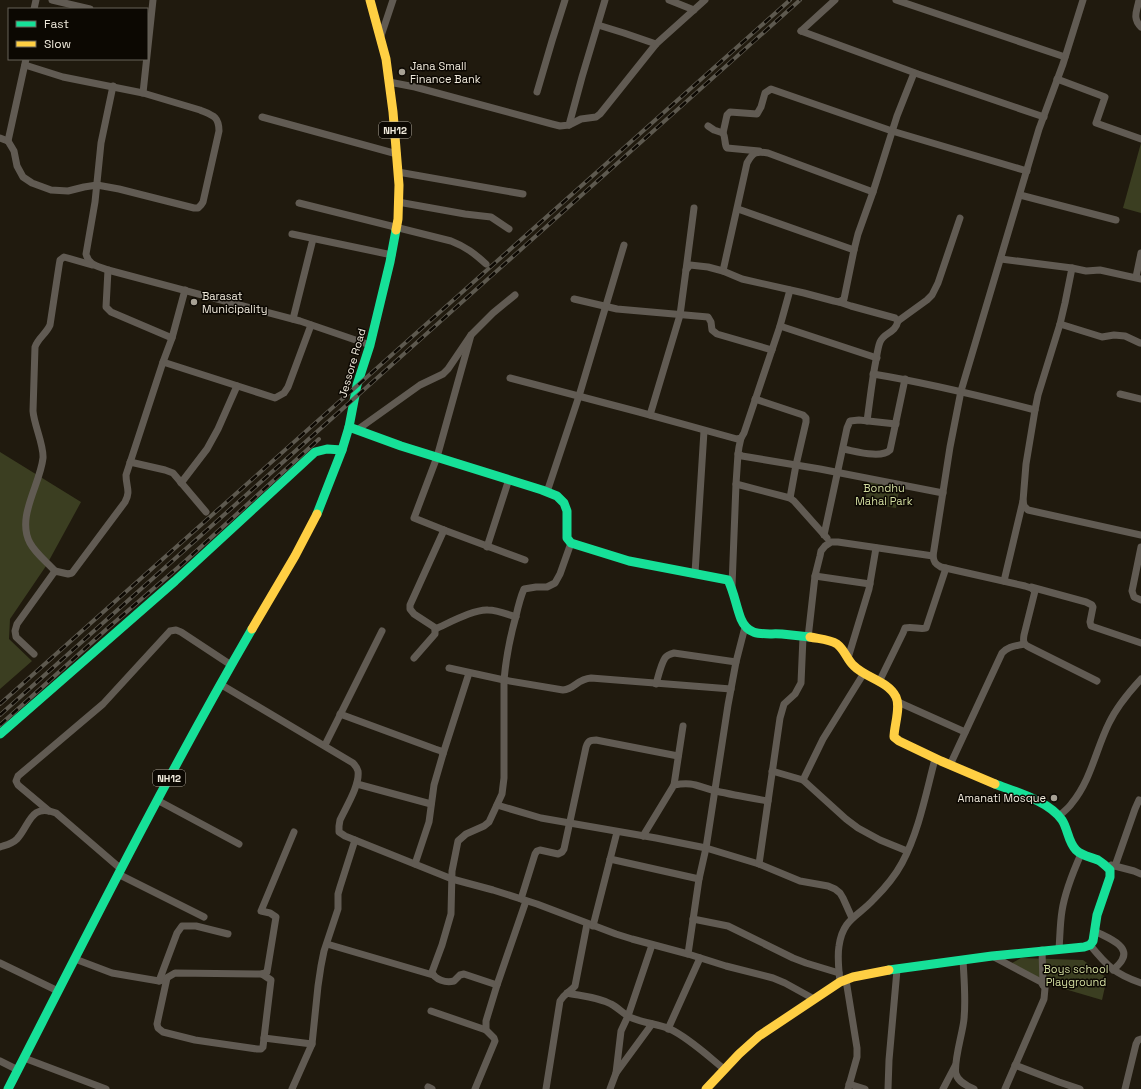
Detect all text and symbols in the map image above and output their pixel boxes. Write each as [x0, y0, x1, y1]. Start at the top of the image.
legend [8, 8, 148, 60]
text: Fast [44, 16, 69, 32]
text: Slow [44, 36, 71, 52]
place label: Jana Small Finance Bank [410, 59, 481, 86]
marker: Jana Small Finance Bank [397, 67, 407, 77]
road number: NH12 [379, 122, 411, 138]
place label: Barasat Municipality [202, 289, 268, 316]
marker: Barasat Municipality [189, 297, 199, 307]
street label: Jessore Road [335, 327, 369, 399]
park label: Bondhu Mahal Park [855, 481, 913, 508]
road number: NH12 [153, 770, 185, 786]
place label: Amanati Mosque [958, 791, 1046, 805]
marker: Amanati Mosque [1049, 793, 1059, 803]
park label: Boys school Playground [1044, 962, 1108, 989]

